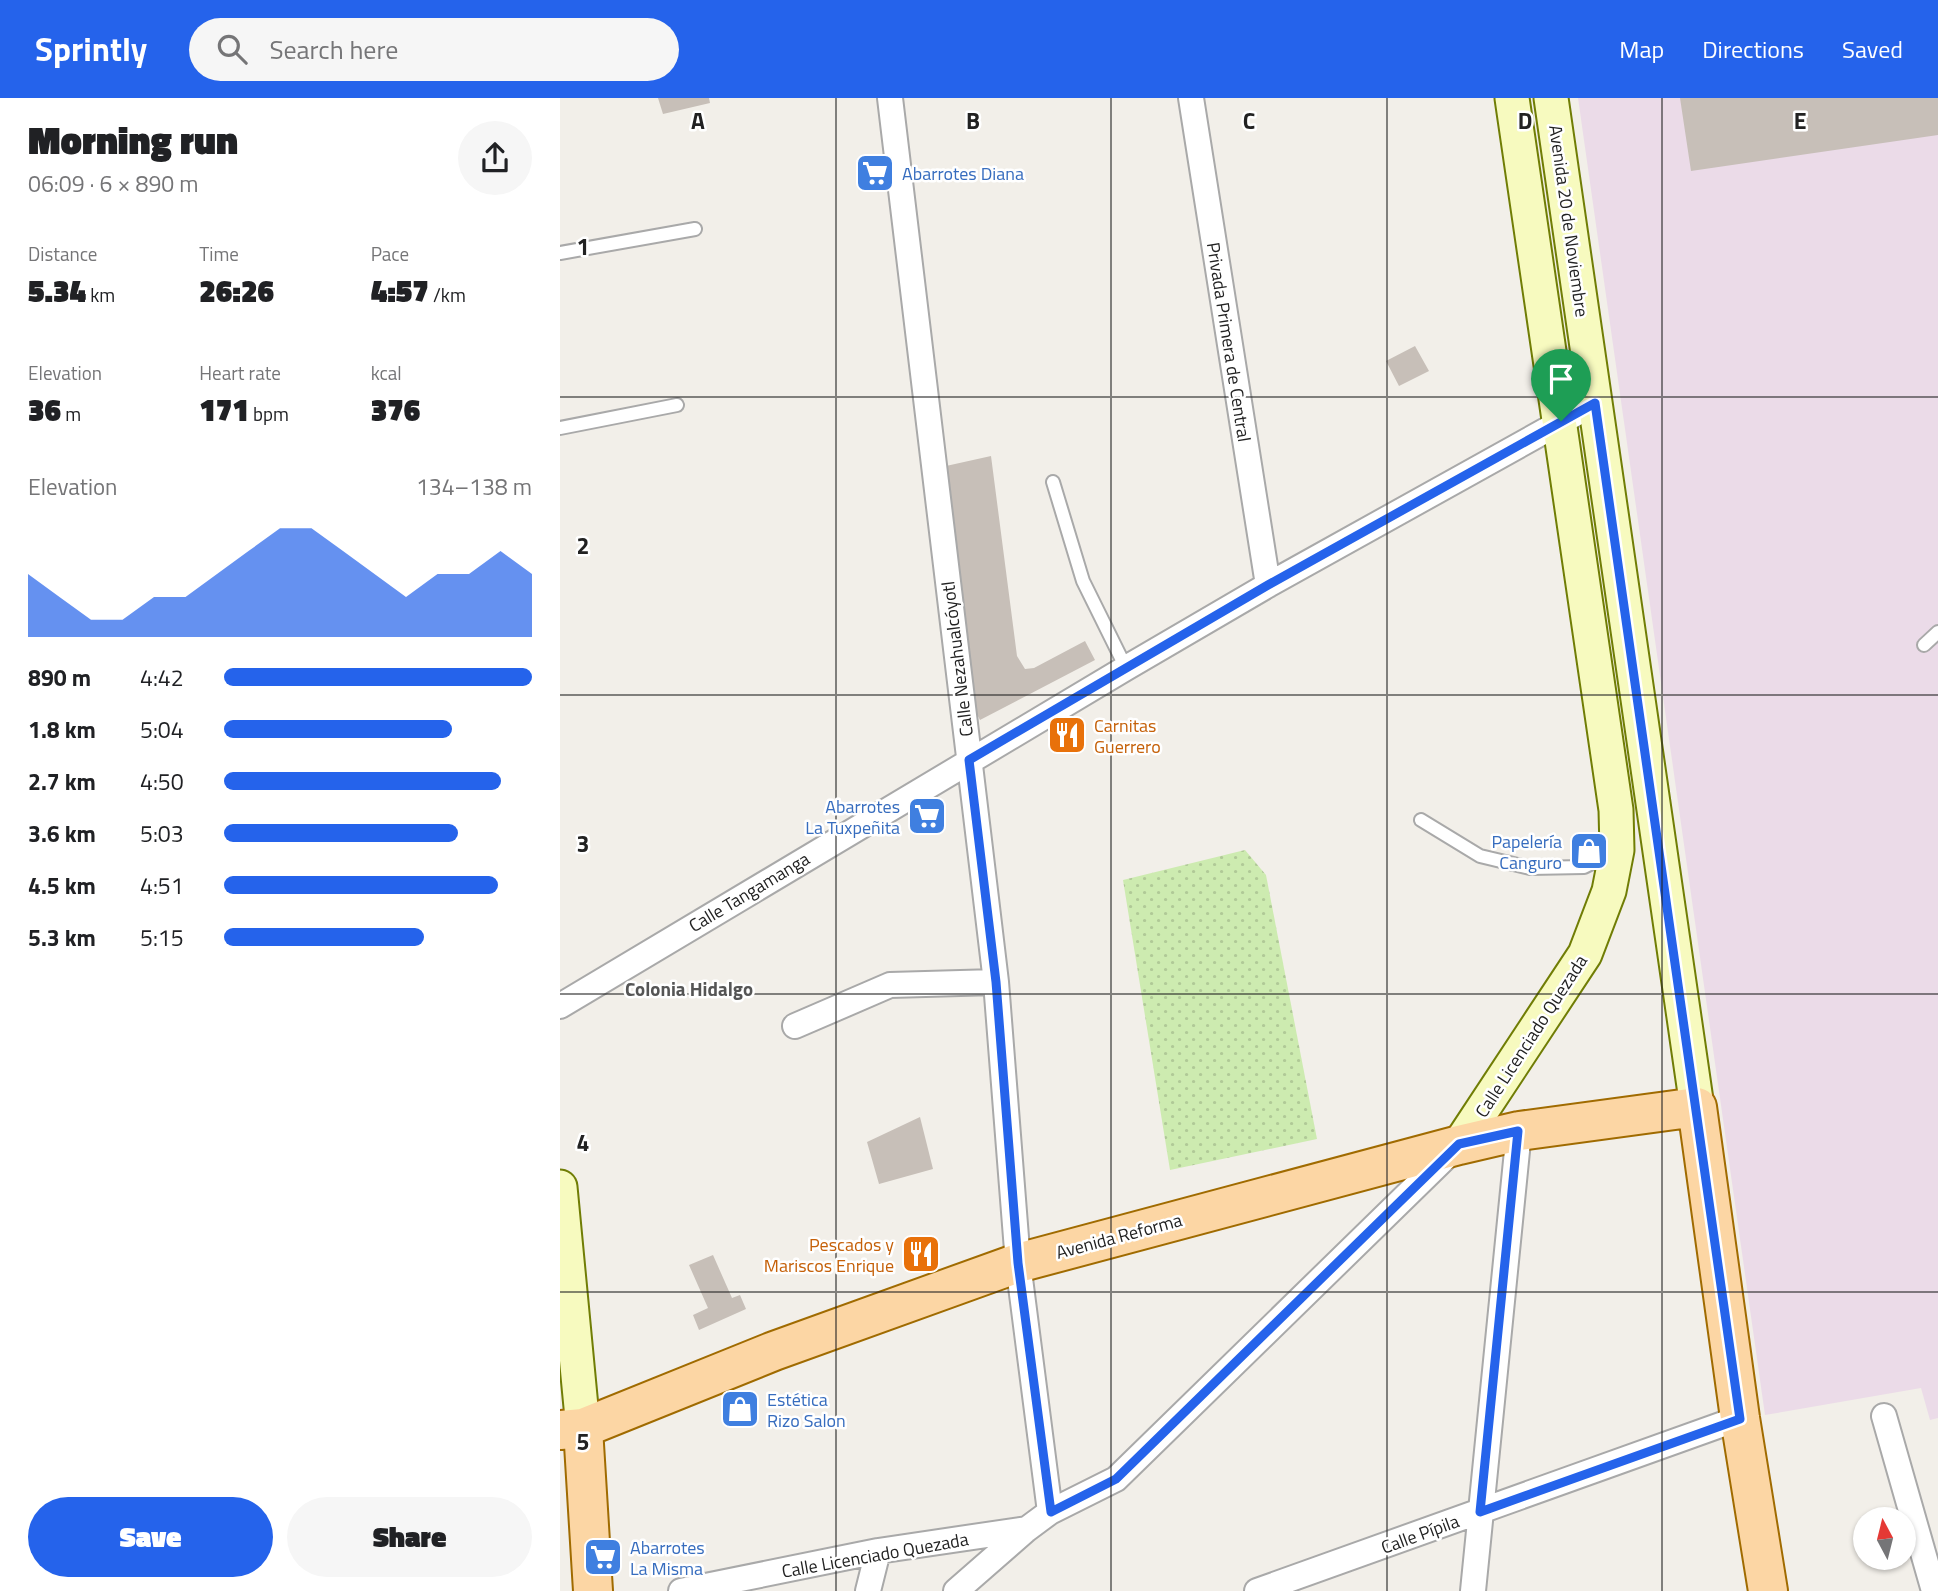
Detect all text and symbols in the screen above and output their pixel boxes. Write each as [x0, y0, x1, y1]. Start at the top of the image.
search box [189, 18, 679, 81]
text: Sprintly [35, 24, 147, 74]
icon: search [213, 30, 251, 68]
text: Search here [269, 30, 398, 69]
text: Map [1619, 31, 1664, 67]
text: Directions [1702, 31, 1804, 67]
text: Saved [1842, 31, 1903, 67]
text: A [691, 103, 705, 138]
text: B [966, 103, 980, 138]
text: C [1243, 103, 1255, 138]
text: D [1518, 103, 1532, 138]
text: E [1794, 103, 1806, 138]
text: Morning run [28, 111, 238, 169]
button: share [458, 121, 532, 195]
street label: Avenida 20 de Noviembre [1542, 123, 1596, 319]
supermarket icon: Abarrotes Diana [854, 152, 896, 194]
place label: Abarrotes Diana [902, 160, 1024, 187]
text: 06:09 · 6 × 890 m [28, 166, 198, 201]
text: 1 [577, 229, 589, 264]
text: Distance [28, 239, 97, 268]
text: Time [199, 239, 239, 268]
text: Pace [371, 239, 409, 268]
street label: Privada Primera de Central [1200, 240, 1258, 444]
text: 5.34 [28, 268, 86, 314]
text: 26:26 [199, 268, 274, 314]
text: 4:57 [371, 268, 429, 314]
text: km [86, 280, 115, 309]
text: /km [429, 280, 466, 309]
pin [1531, 349, 1591, 421]
text: Elevation [28, 358, 102, 387]
text: Heart rate [199, 358, 281, 387]
text: kcal [371, 358, 402, 387]
icon: arrive [1542, 360, 1580, 398]
text: 36 [28, 387, 61, 433]
text: 171 [199, 387, 249, 433]
text: 376 [371, 387, 420, 433]
text: m [61, 399, 81, 428]
text: bpm [249, 399, 289, 428]
text: Elevation [28, 469, 117, 504]
text: 134–138 m [416, 469, 532, 504]
text: 2 [577, 528, 589, 563]
street label: Calle Nezahualcóyotl [934, 580, 980, 738]
text: 890 m [28, 660, 91, 695]
text: 4:42 [140, 660, 184, 695]
text: 1.8 km [28, 712, 96, 747]
text: 5:04 [140, 712, 184, 747]
place label: Carnitas Guerrero [1094, 712, 1161, 760]
restaurant icon: Carnitas Guerrero [1046, 714, 1088, 756]
text: 2.7 km [28, 764, 96, 799]
text: 4:50 [140, 764, 184, 799]
place label: Abarrotes La Tuxpeñita [805, 793, 900, 841]
supermarket icon: Abarrotes La Tuxpeñita [906, 795, 948, 837]
text: 3.6 km [28, 816, 96, 851]
text: 5:03 [140, 816, 184, 851]
text: 3 [577, 826, 589, 861]
place label: Papelería Canguro [1491, 828, 1562, 876]
shop icon: Papelería Canguro [1568, 830, 1610, 872]
street label: Calle Tangamanga [683, 845, 815, 939]
text: 4.5 km [28, 868, 96, 903]
text: 4:51 [140, 868, 184, 903]
text: 5.3 km [28, 920, 96, 955]
text: 5:15 [140, 920, 184, 955]
street label: Calle Licenciado Quezada [1468, 949, 1594, 1123]
district label: Colonia Hidalgo [625, 974, 753, 1003]
text: 4 [577, 1125, 589, 1160]
street label: Avenida Reforma [1053, 1206, 1185, 1266]
place label: Pescados y Mariscos Enrique [764, 1231, 894, 1279]
restaurant icon: Pescados y Mariscos Enrique [900, 1233, 942, 1275]
place label: Estética Rizo Salon [767, 1386, 846, 1434]
shop icon: Estética Rizo Salon [719, 1388, 761, 1430]
text: 5 [577, 1424, 589, 1459]
button: Save [28, 1497, 273, 1577]
button: Share [287, 1497, 532, 1577]
street label: Calle Pípila [1377, 1507, 1463, 1561]
north arrow [1853, 1507, 1916, 1570]
map controls [1853, 1507, 1916, 1570]
street label: Calle Licenciado Quezada [779, 1525, 971, 1585]
place label: Abarrotes La Misma [630, 1534, 705, 1582]
supermarket icon: Abarrotes La Misma [582, 1536, 624, 1578]

